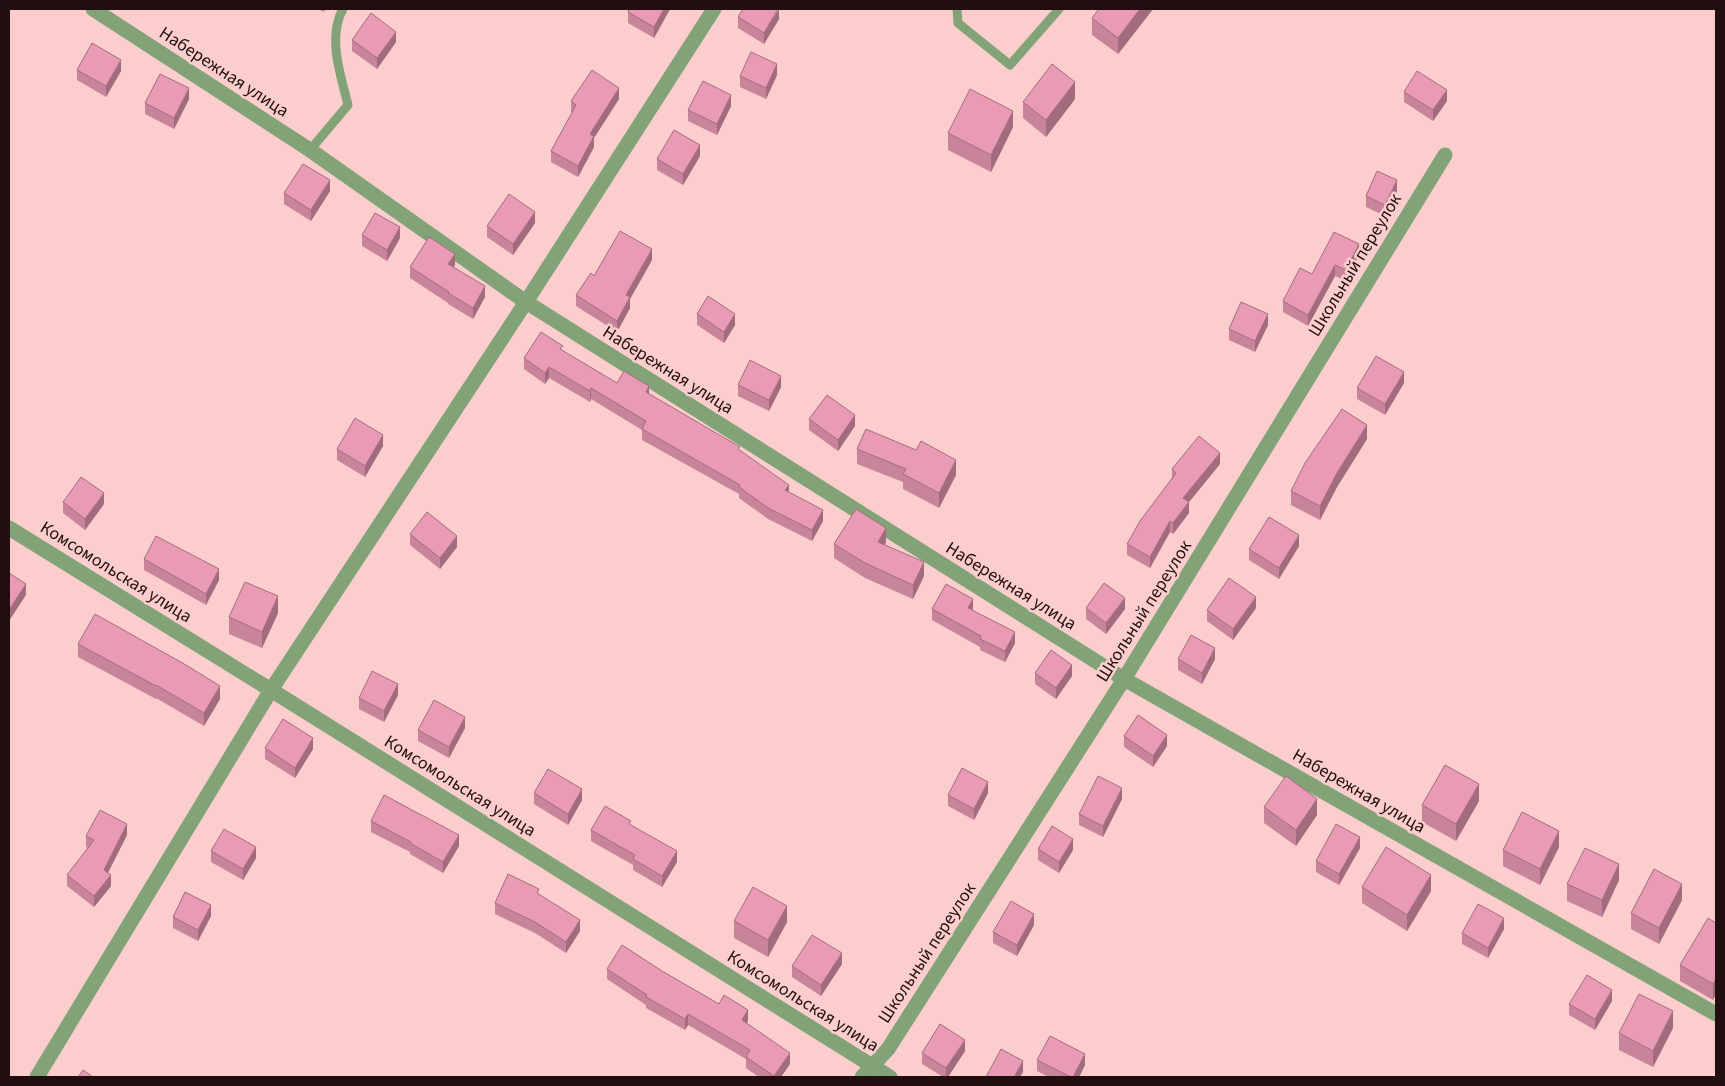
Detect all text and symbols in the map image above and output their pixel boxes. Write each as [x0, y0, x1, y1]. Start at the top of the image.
street label: Набережная улица [154, 21, 294, 123]
street label: Школьный переулок [1302, 189, 1408, 341]
street label: Набережная улица [598, 320, 738, 420]
street label: Комсомольская улица [35, 515, 197, 629]
street label: Школьный переулок [1090, 535, 1198, 687]
street label: Набережная улица [941, 536, 1081, 636]
street label: Комсомольская улица [379, 729, 541, 843]
street label: Набережная улица [1288, 743, 1430, 839]
street label: Школьный переулок [872, 878, 982, 1028]
street label: Комсомольская улица [722, 944, 884, 1058]

